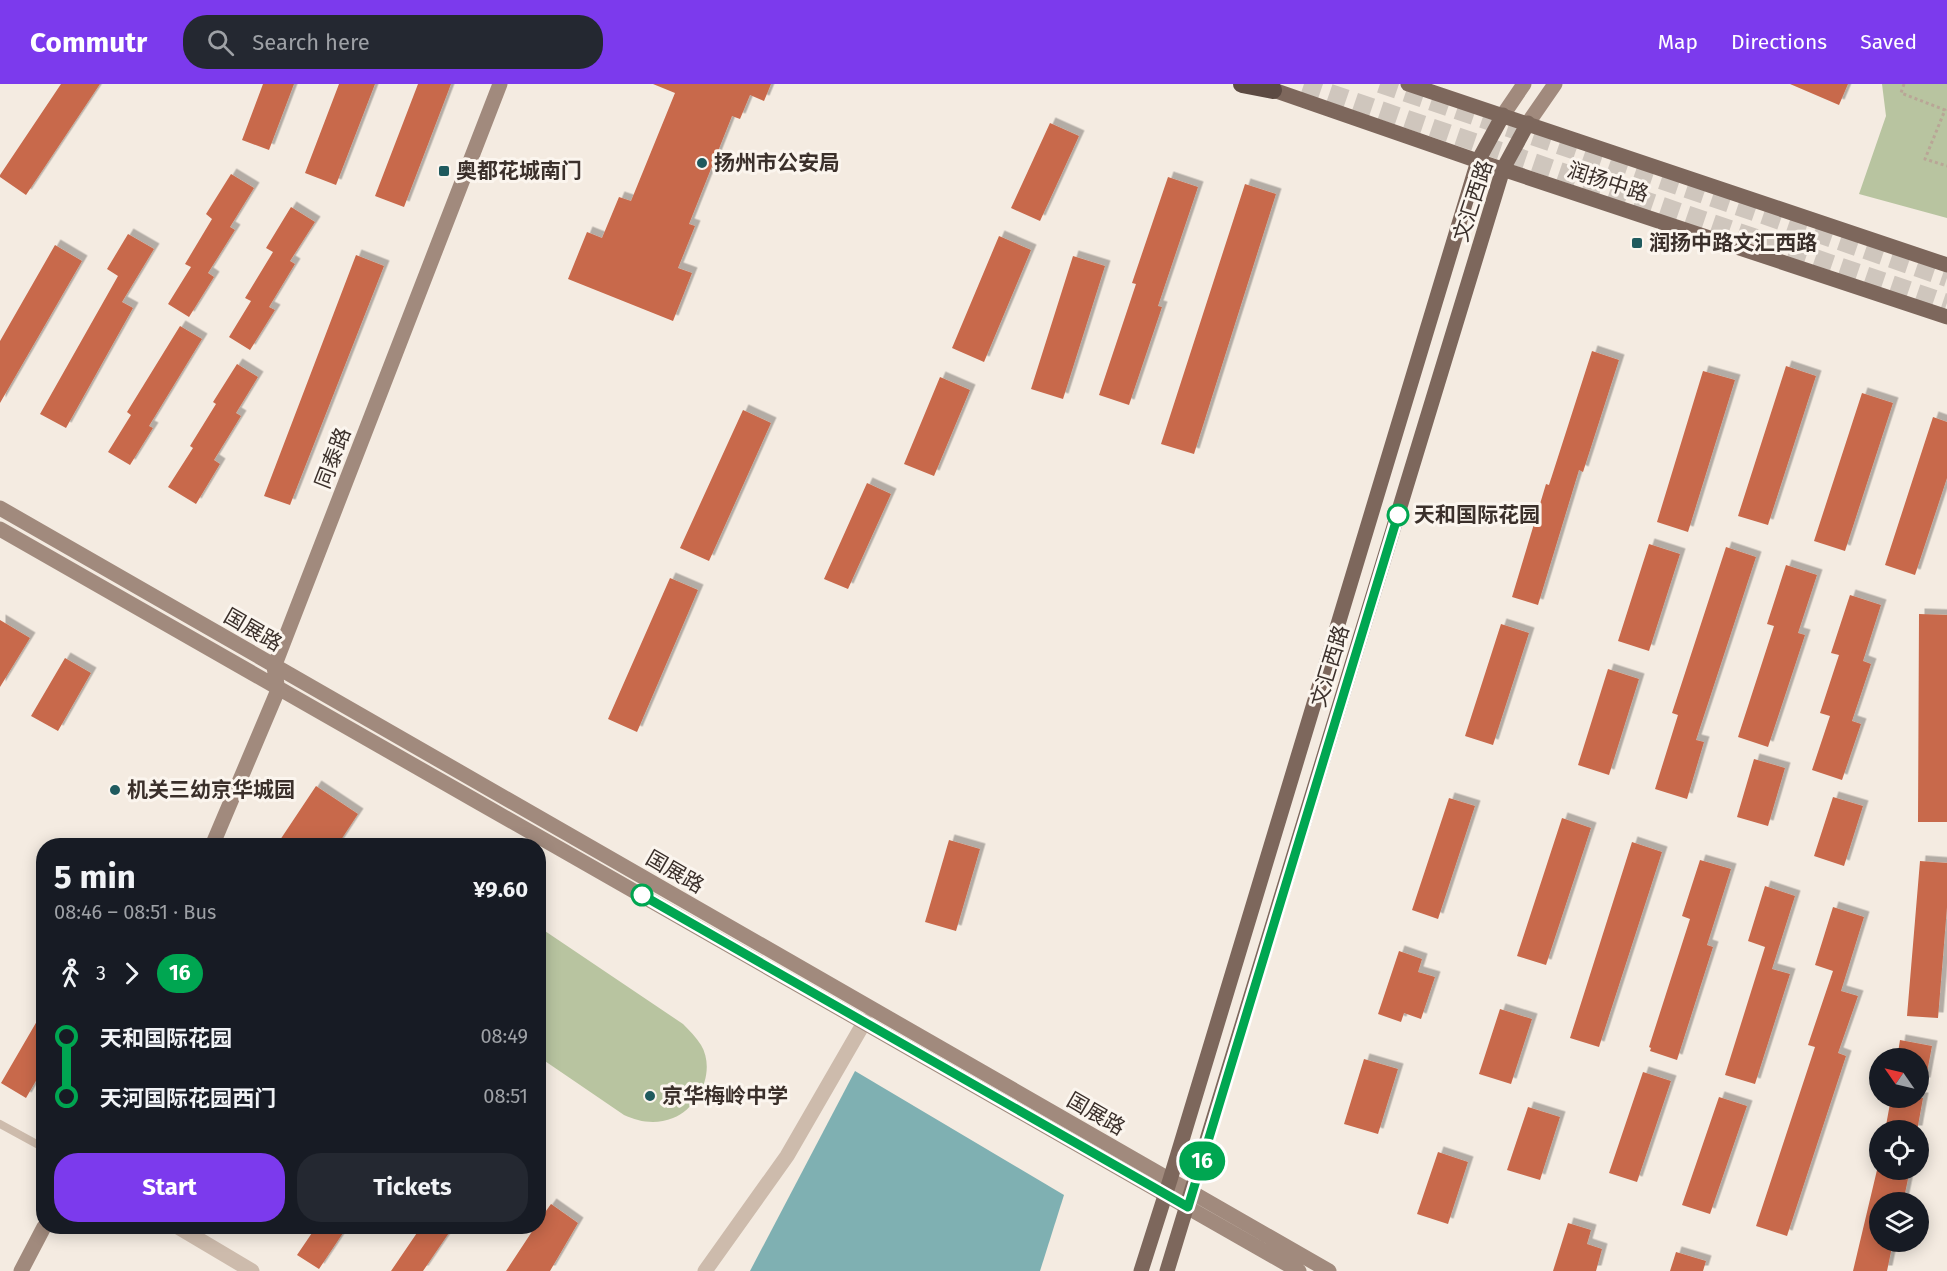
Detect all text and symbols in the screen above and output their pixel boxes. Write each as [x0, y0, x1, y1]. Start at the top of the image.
search box [183, 15, 603, 69]
text: Commutr [30, 26, 147, 59]
icon: search [204, 26, 237, 59]
text: Search here [252, 29, 370, 56]
text: Map [1658, 29, 1698, 55]
text: Directions [1731, 29, 1827, 55]
text: Saved [1860, 29, 1917, 55]
place label: 扬州市公安局 [714, 150, 840, 176]
marker: 扬州市公安局 [695, 156, 709, 170]
street label: 文汇西路 [1448, 157, 1498, 245]
street label: 润扬中路 [1564, 157, 1652, 207]
place label: 奥都花城南门 [456, 158, 582, 184]
marker: 奥都花城南门 [437, 164, 451, 178]
place label: 润扬中路文汇西路 [1649, 230, 1817, 256]
marker: 润扬中路文汇西路 [1630, 236, 1644, 250]
street label: 同泰路 [310, 424, 356, 492]
place label: 天和国际花园 [1414, 502, 1540, 528]
marker: 天和国际花园 [1387, 504, 1409, 526]
street label: 国展路 [219, 603, 287, 657]
street label: 文汇西路 [1305, 622, 1355, 710]
place label: 机关三幼京华城园 [127, 777, 295, 803]
marker: 机关三幼京华城园 [108, 783, 122, 797]
street label: 国展路 [641, 845, 709, 899]
text: 5 min [54, 857, 136, 897]
text: ¥9.60 [473, 876, 528, 903]
unlabelled marker [631, 884, 653, 906]
text: 08:46 – 08:51 · Bus [54, 900, 216, 924]
icon: walk [54, 957, 87, 990]
icon: forward [115, 957, 148, 990]
text: 16 [169, 960, 191, 986]
text: 3 [96, 961, 106, 985]
text: 08:49 [480, 1024, 528, 1048]
text: 天和国际花园 [100, 1025, 232, 1052]
north arrow [1869, 1048, 1929, 1108]
map controls [1869, 1048, 1929, 1252]
place label: 京华梅岭中学 [662, 1083, 788, 1109]
text: 08:51 [483, 1084, 528, 1108]
text: 天河国际花园西门 [100, 1085, 276, 1112]
street label: 国展路 [1062, 1087, 1130, 1141]
marker: 京华梅岭中学 [643, 1089, 657, 1103]
button: locate [1869, 1120, 1929, 1180]
line badge: 16 [1175, 1142, 1229, 1180]
text: 16 [1191, 1148, 1213, 1174]
button: Start [54, 1153, 285, 1222]
button: Tickets [297, 1153, 528, 1222]
button: layers [1869, 1192, 1929, 1252]

